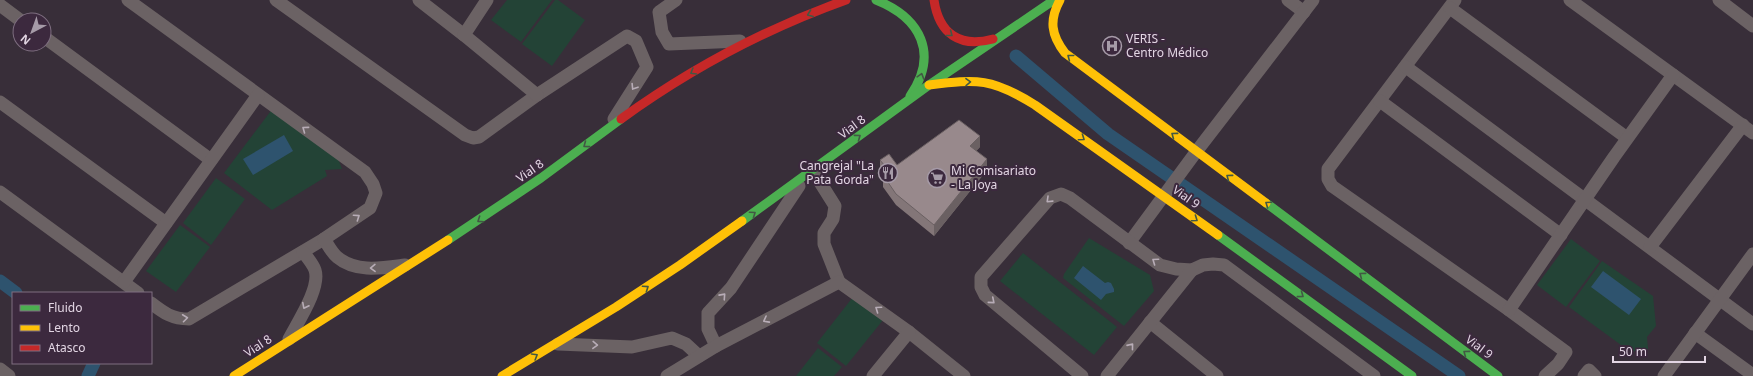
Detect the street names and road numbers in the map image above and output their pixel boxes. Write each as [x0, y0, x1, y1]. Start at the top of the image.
street label: Vial 8 [835, 111, 869, 142]
street label: Vial 8 [513, 155, 547, 186]
street label: Vial 9 [1169, 181, 1204, 212]
street label: Vial 8 [240, 330, 275, 361]
street label: Vial 9 [1462, 331, 1497, 363]

